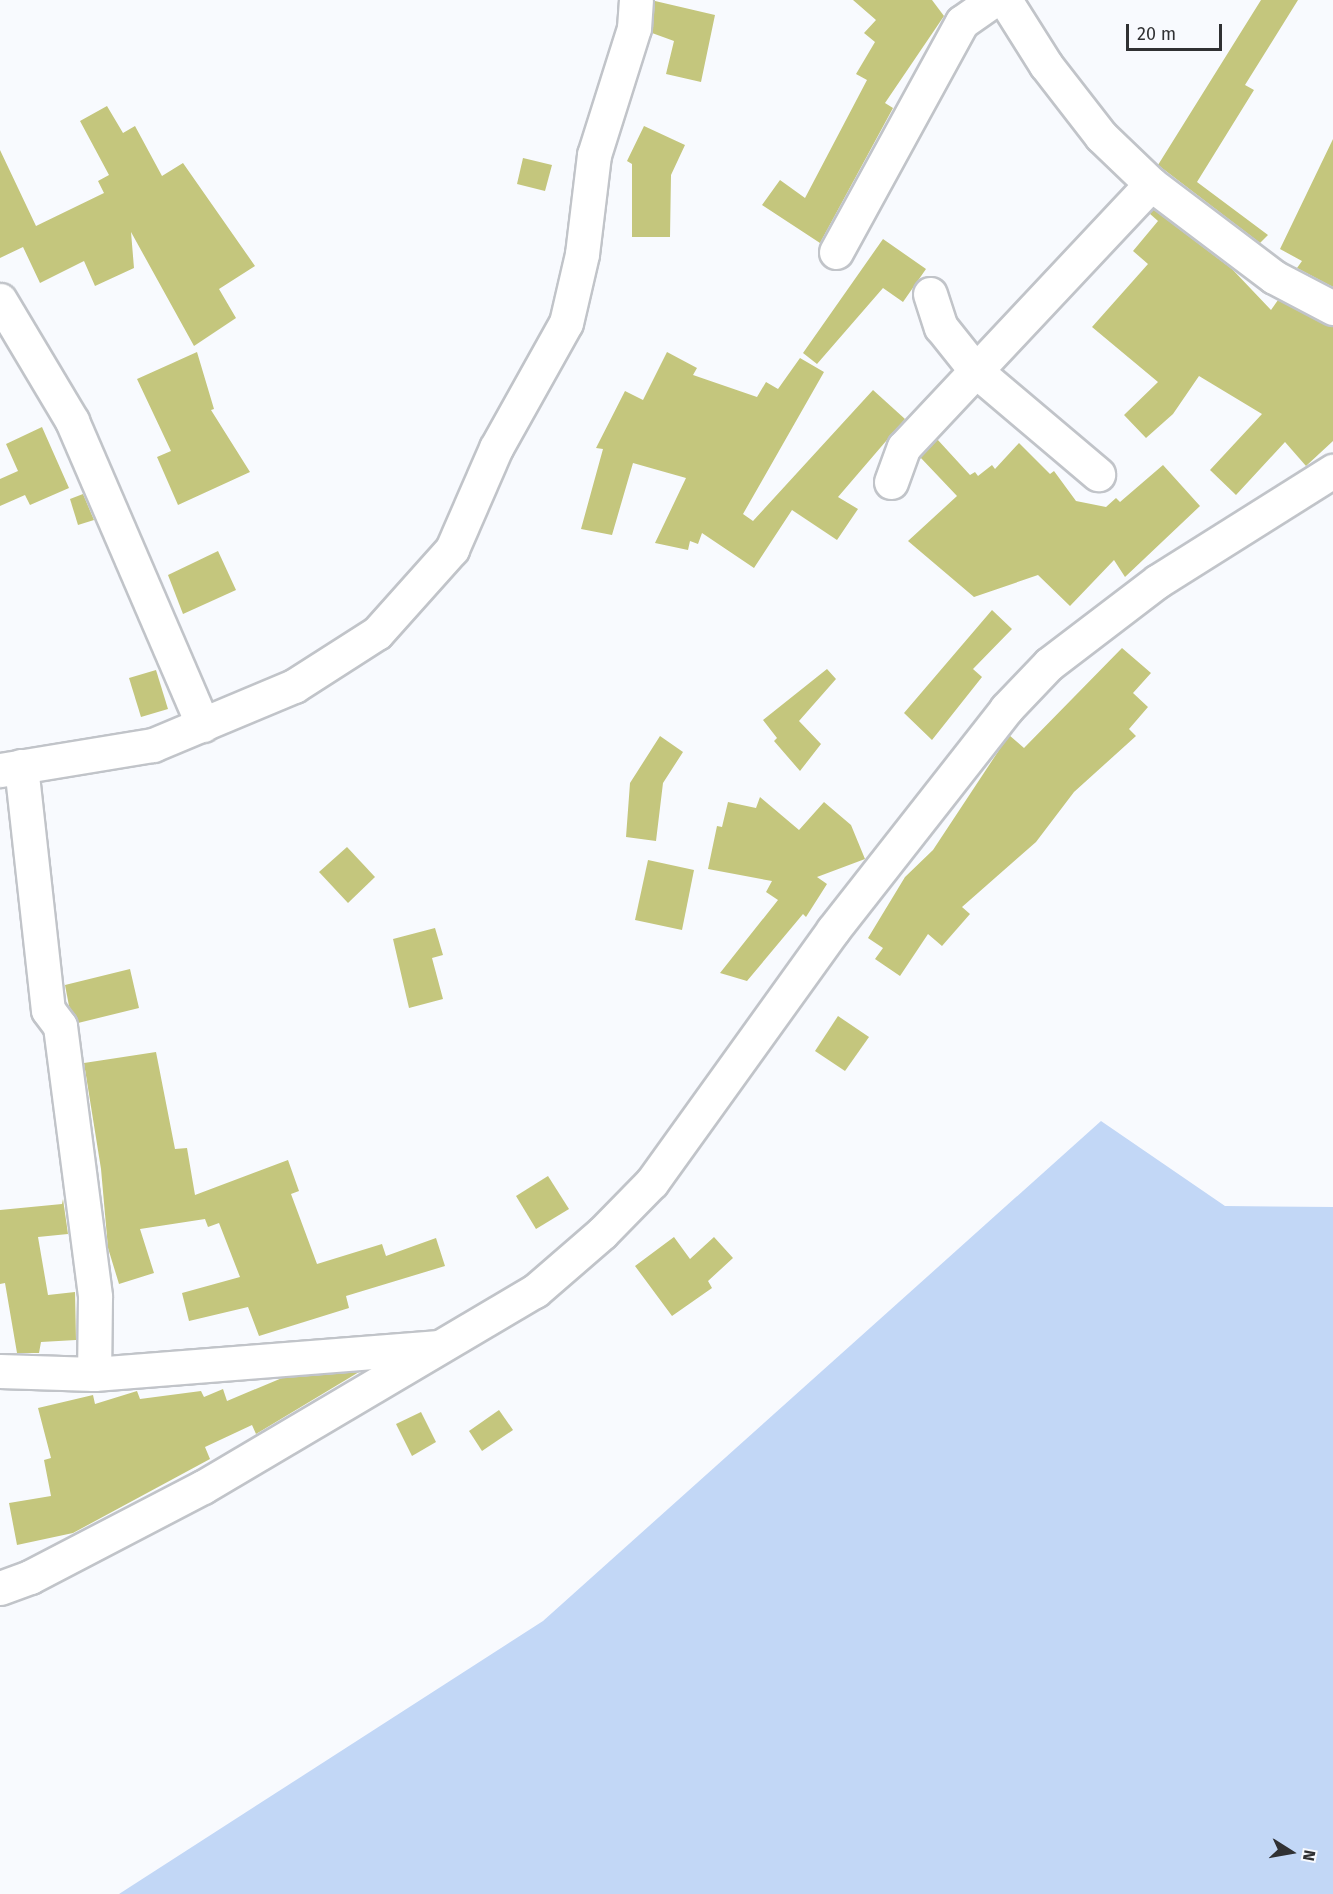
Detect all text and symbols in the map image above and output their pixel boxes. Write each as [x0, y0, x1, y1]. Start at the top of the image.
scale bar [1129, 12, 1225, 50]
text: 20 m [1137, 23, 1176, 45]
north arrow [1261, 1822, 1321, 1882]
text: N [1299, 1849, 1319, 1863]

